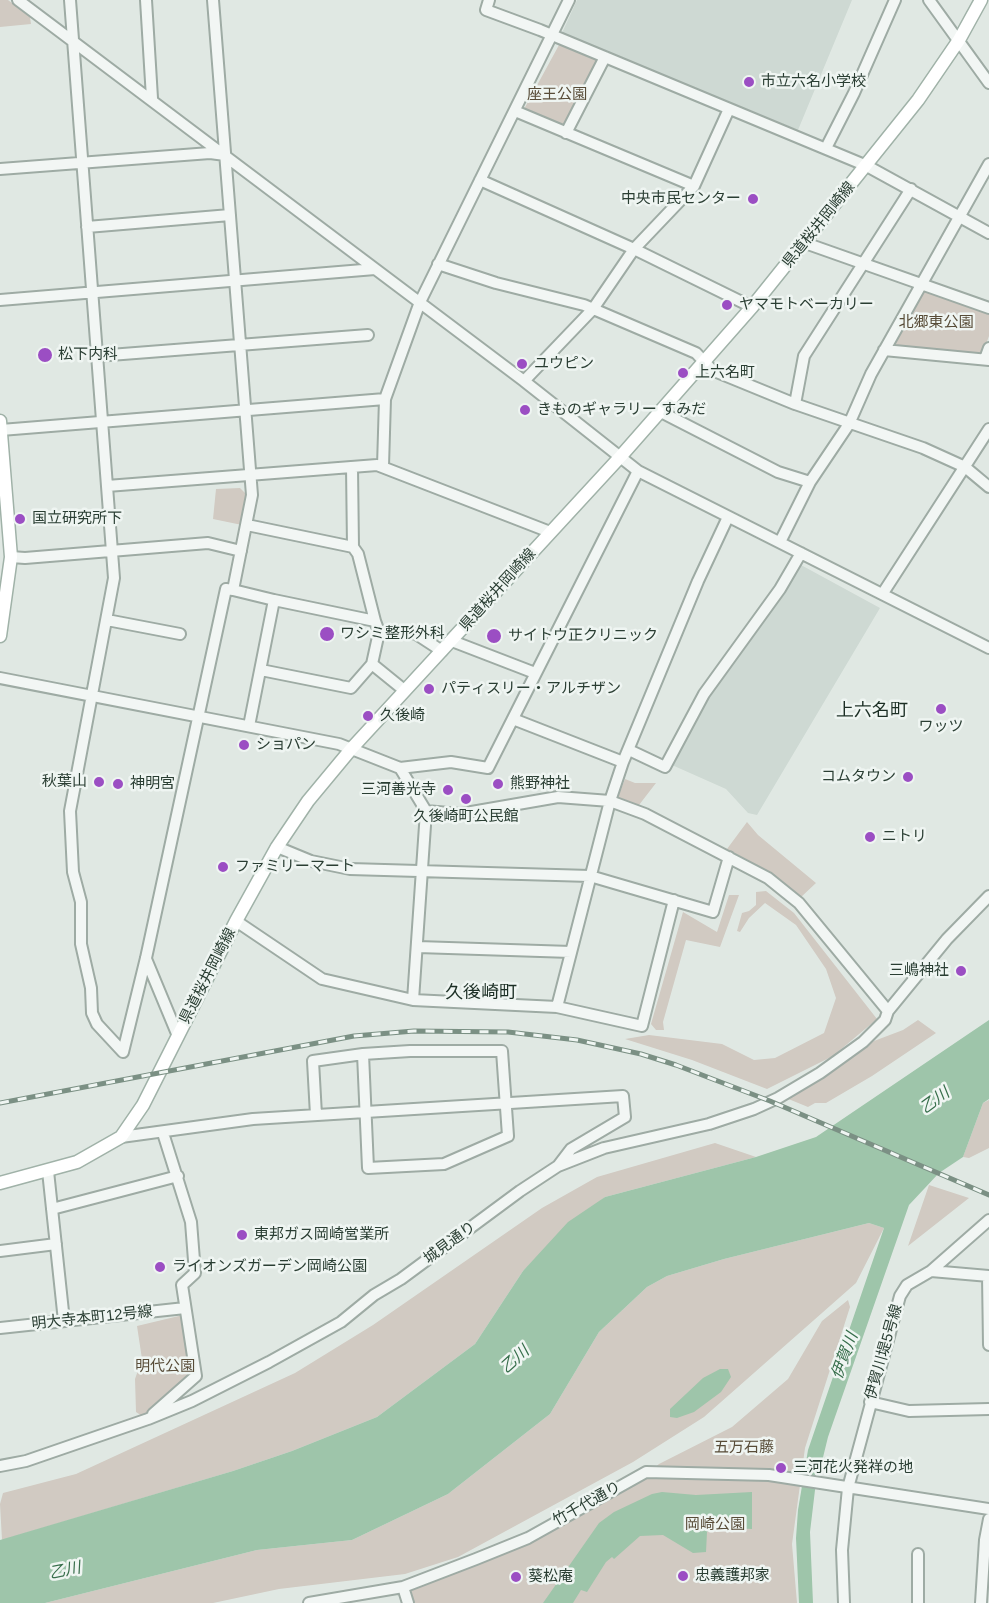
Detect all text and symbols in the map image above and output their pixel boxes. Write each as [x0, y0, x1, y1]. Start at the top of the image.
place label: 市立六名小学校 [761, 73, 866, 91]
marker: 市立六名小学校 [742, 75, 756, 89]
park label: 座王公園 [527, 86, 587, 104]
street label: 県道桜井岡崎線 [779, 179, 859, 271]
place label: 中央市民センター [621, 190, 741, 208]
marker: 中央市民センター [746, 192, 760, 206]
place label: ヤマモトベーカリー [739, 296, 874, 314]
marker: ヤマモトベーカリー [720, 298, 734, 312]
park label: 北郷東公園 [899, 314, 973, 332]
marker: 松下内科 [36, 346, 54, 364]
place label: 松下内科 [58, 346, 118, 364]
place label: ユウピン [534, 355, 594, 373]
marker: ユウピン [515, 357, 529, 371]
place label: 上六名町 [695, 364, 755, 382]
marker: 上六名町 [676, 366, 690, 380]
place label: きものギャラリー すみだ [537, 401, 706, 419]
marker: きものギャラリー すみだ [518, 403, 532, 417]
place label: 国立研究所下 [32, 510, 122, 528]
marker: 国立研究所下 [13, 512, 27, 526]
street label: 県道桜井岡崎線 [456, 545, 540, 635]
marker: ワシミ整形外科 [318, 625, 336, 643]
place label: ワシミ整形外科 [340, 625, 445, 643]
marker: サイトウ正クリニック [485, 627, 503, 645]
place label: サイトウ正クリニック [508, 627, 658, 645]
place label: パティスリー・アルチザン [441, 680, 621, 698]
marker: パティスリー・アルチザン [422, 682, 436, 696]
district label: 上六名町 [836, 700, 908, 722]
marker: ワッツ [934, 702, 948, 716]
place label: 久後崎 [380, 707, 425, 725]
marker: 久後崎 [361, 709, 375, 723]
place label: ワッツ [919, 718, 963, 736]
place label: ショパン [256, 736, 316, 754]
marker: ショパン [237, 738, 251, 752]
place label: コムタウン [821, 768, 896, 786]
marker: コムタウン [901, 770, 915, 784]
place label: 秋葉山 [42, 773, 87, 791]
marker: 秋葉山 [92, 775, 106, 789]
place label: 神明宮 [130, 775, 175, 793]
place label: 熊野神社 [510, 775, 570, 793]
marker: 神明宮 [111, 777, 125, 791]
marker: 熊野神社 [491, 777, 505, 791]
place label: 三河善光寺 [361, 781, 436, 799]
marker: 三河善光寺 [441, 783, 455, 797]
marker: 久後崎町公民館 [459, 792, 473, 806]
place label: 久後崎町公民館 [414, 808, 518, 826]
place label: ニトリ [882, 828, 927, 846]
marker: ニトリ [863, 830, 877, 844]
place label: ファミリーマート [235, 858, 355, 876]
marker: ファミリーマート [216, 860, 230, 874]
street label: 県道桜井岡崎線 [176, 925, 240, 1027]
place label: 三嶋神社 [889, 962, 949, 980]
marker: 三嶋神社 [954, 964, 968, 978]
district label: 久後崎町 [445, 982, 517, 1004]
water label: 乙川 [916, 1084, 954, 1118]
street label: 城見通り [420, 1218, 480, 1268]
place label: 東邦ガス岡崎営業所 [254, 1226, 389, 1244]
marker: 東邦ガス岡崎営業所 [235, 1228, 249, 1242]
place label: ライオンズガーデン岡崎公園 [172, 1258, 367, 1276]
marker: ライオンズガーデン岡崎公園 [153, 1260, 167, 1274]
street label: 伊賀川堤5号線 [862, 1302, 906, 1402]
street label: 明大寺本町12号線 [31, 1303, 153, 1333]
water label: 伊賀川 [828, 1330, 862, 1382]
water label: 乙川 [497, 1342, 533, 1378]
park label: 明代公園 [135, 1358, 195, 1376]
park label: 五万石藤 [714, 1439, 774, 1457]
place label: 三河花火発祥の地 [793, 1459, 913, 1477]
marker: 三河花火発祥の地 [774, 1461, 788, 1475]
street label: 竹千代通り [550, 1478, 624, 1530]
park label: 岡崎公園 [685, 1516, 745, 1534]
water label: 乙川 [47, 1559, 83, 1583]
place label: 忠義護邦家 [695, 1567, 770, 1585]
place label: 葵松庵 [528, 1568, 573, 1586]
marker: 忠義護邦家 [676, 1569, 690, 1583]
marker: 葵松庵 [509, 1570, 523, 1584]

